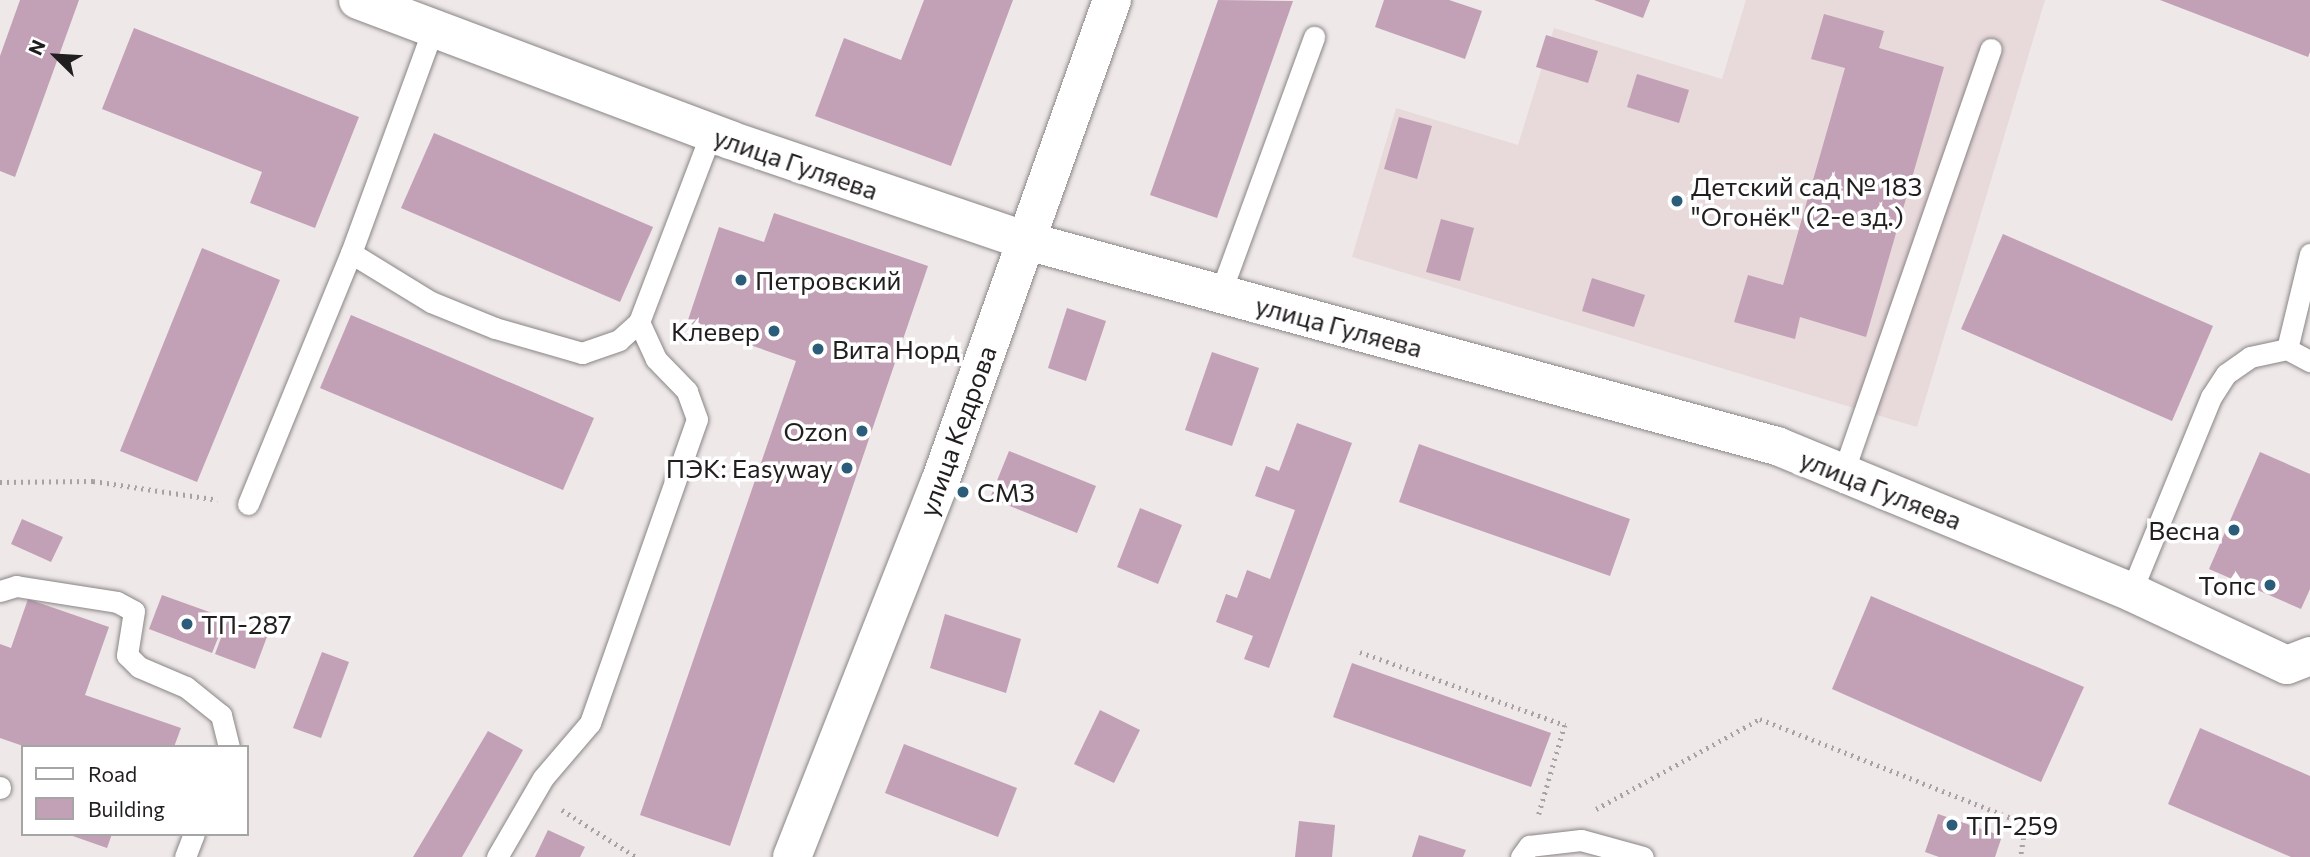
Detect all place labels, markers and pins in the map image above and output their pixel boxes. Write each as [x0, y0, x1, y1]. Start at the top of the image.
place label: Детский сад № 183 "Огонёк" (2-е зд.) [1691, 170, 1922, 232]
marker: Детский сад № 183 "Огонёк" (2-е зд.) [1669, 193, 1685, 209]
place label: Петровский [755, 264, 901, 296]
marker: Петровский [733, 272, 749, 288]
place label: Клевер [671, 315, 760, 347]
marker: Клевер [766, 323, 782, 339]
place label: Вита Норд [832, 333, 960, 365]
marker: Вита Норд [810, 341, 826, 357]
place label: Ozon [783, 415, 848, 447]
marker: Ozon [854, 423, 870, 439]
place label: ПЭК: Easyway [666, 452, 833, 484]
marker: ПЭК: Easyway [839, 460, 855, 476]
place label: СМЗ [977, 476, 1035, 508]
marker: СМЗ [955, 484, 971, 500]
place label: Весна [2148, 514, 2220, 546]
marker: Весна [2226, 522, 2242, 538]
place label: Топс [2198, 569, 2256, 601]
marker: Топс [2262, 577, 2278, 593]
place label: ТП-287 [201, 608, 292, 640]
marker: ТП-287 [179, 616, 195, 632]
place label: ТП-259 [1966, 809, 2058, 841]
marker: ТП-259 [1944, 817, 1960, 833]

